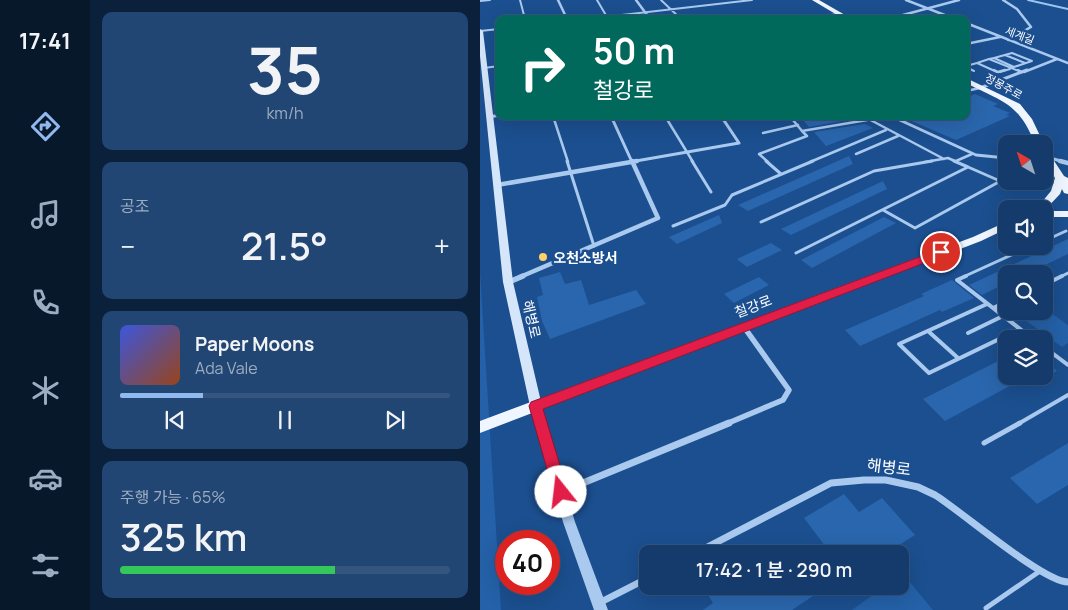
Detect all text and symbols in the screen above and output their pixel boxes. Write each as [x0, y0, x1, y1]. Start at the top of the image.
street label: 세계길 [1003, 23, 1037, 47]
text: 35 [247, 25, 323, 114]
text: 17:41 [19, 26, 71, 56]
text: 50 m [593, 27, 675, 75]
icon: right [510, 35, 575, 100]
street label: 정몽주로 [983, 70, 1025, 102]
text: 철강로 [593, 75, 654, 105]
text: km/h [266, 102, 304, 124]
icon: directions [28, 109, 63, 144]
north arrow [998, 135, 1052, 190]
map controls [998, 135, 1053, 385]
text: 공조 [120, 195, 149, 217]
icon: music [28, 197, 63, 232]
button: sound [998, 200, 1053, 255]
text: 21.5° [241, 219, 328, 271]
text: − [120, 227, 135, 265]
text: + [434, 227, 450, 265]
pin [920, 231, 962, 273]
icon: arrive [927, 238, 955, 266]
place label: 오천소방서 [553, 248, 617, 267]
marker: 오천소방서 [537, 251, 549, 263]
button: search [998, 265, 1053, 320]
icon: phone [28, 285, 63, 320]
street label: 철강로 [732, 290, 775, 322]
street label: 해병로 [518, 298, 546, 340]
button: layers [998, 330, 1053, 385]
text: Paper Moons [195, 331, 314, 357]
text: Ada Vale [195, 357, 258, 379]
icon: climate [28, 373, 63, 408]
icon: previous [161, 406, 189, 434]
icon: pause [271, 406, 299, 434]
icon: next [381, 406, 409, 434]
street label: 해병로 [866, 453, 913, 481]
icon: car [28, 461, 63, 496]
position arrow [534, 465, 586, 517]
text: 주행 가능 · 65% [120, 486, 226, 508]
text: 325 km [120, 510, 247, 562]
speed limit sign: 40 [495, 530, 560, 595]
icon: filters [28, 548, 63, 583]
text: 17:42 · 1 분 · 290 m [696, 557, 852, 583]

